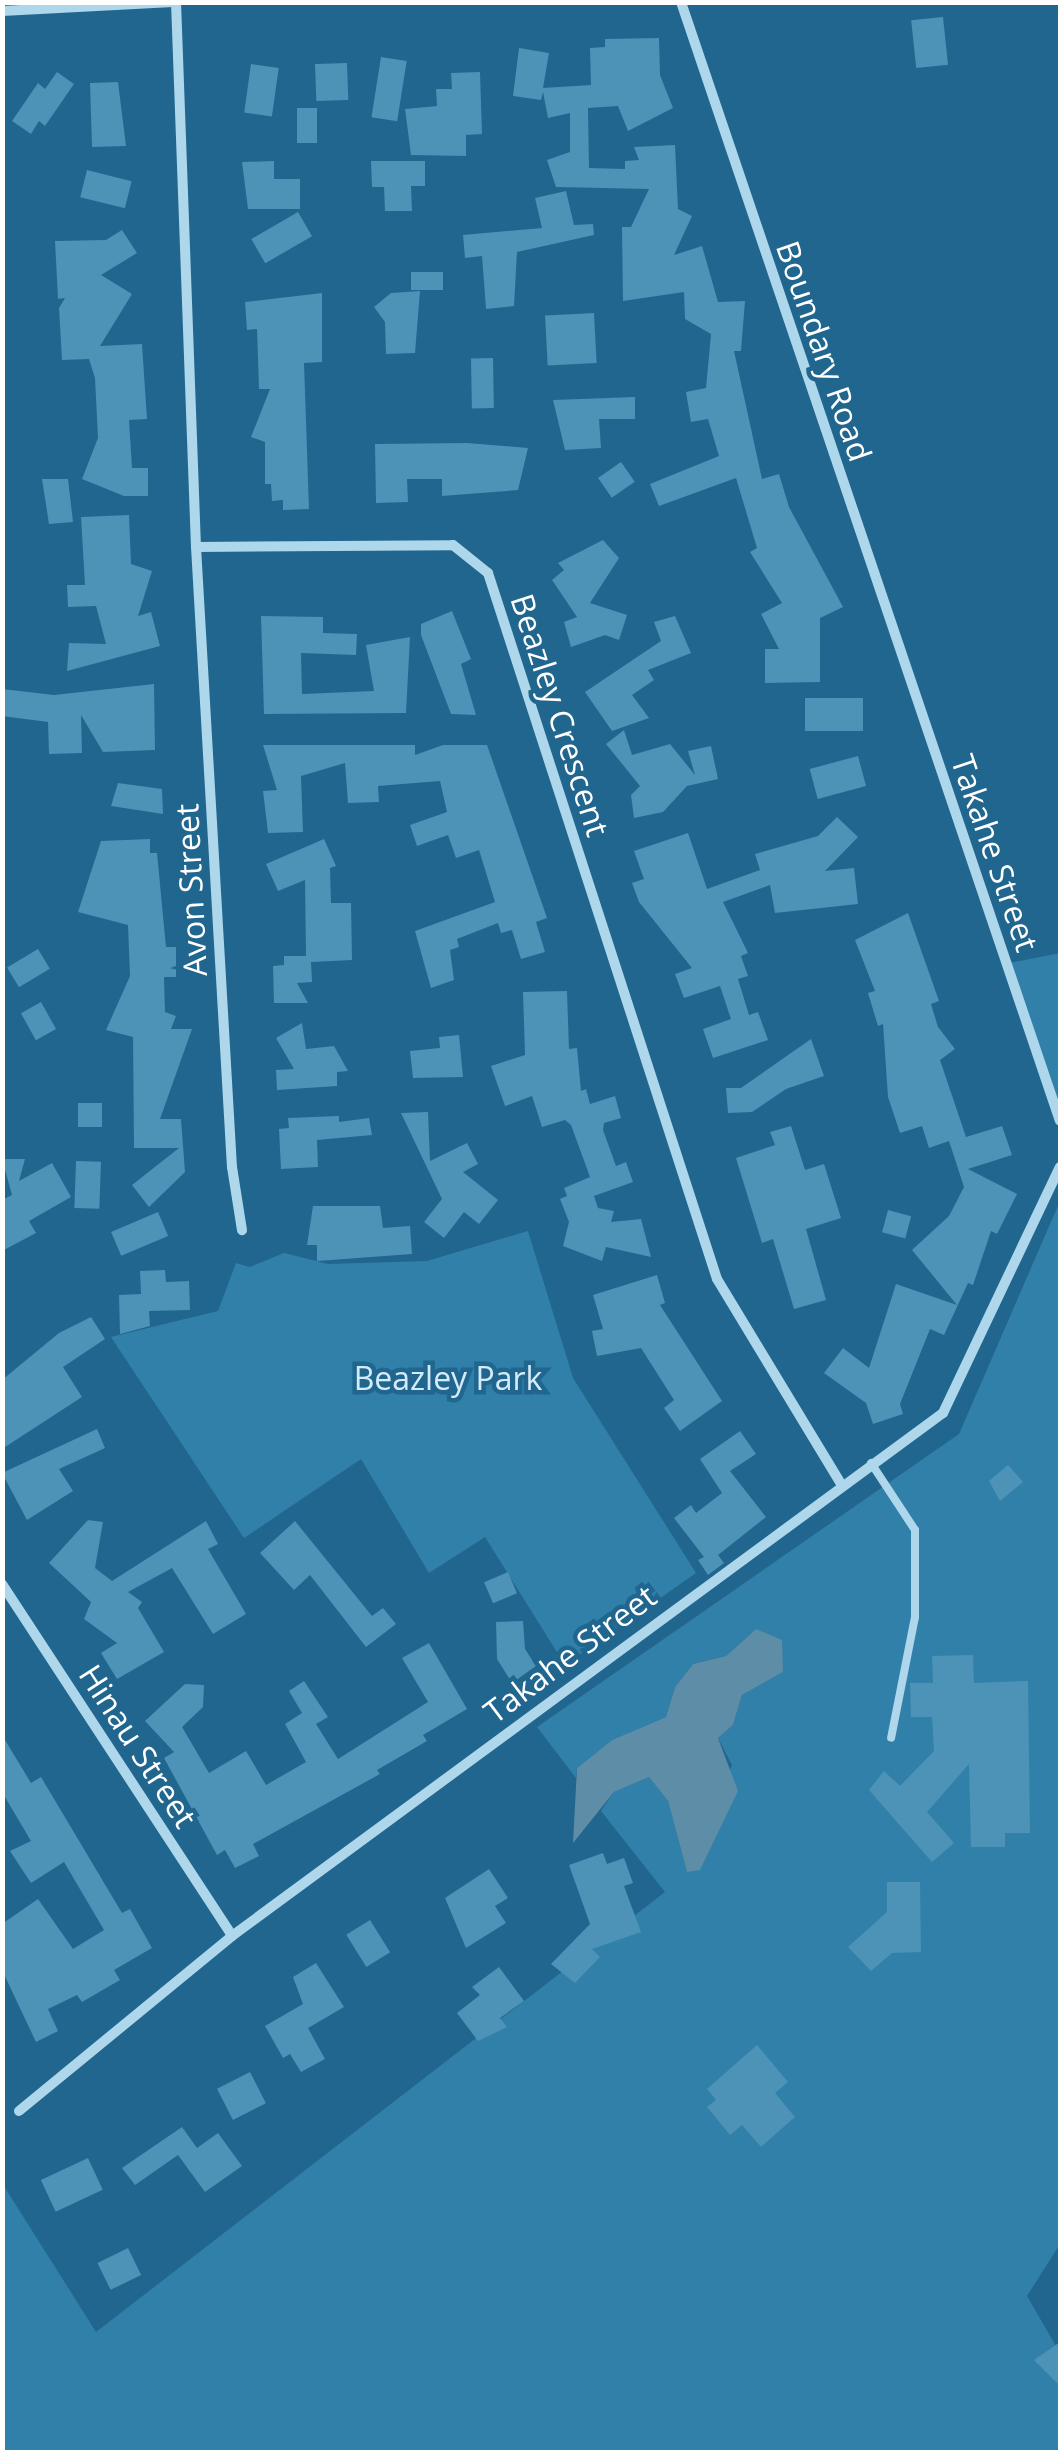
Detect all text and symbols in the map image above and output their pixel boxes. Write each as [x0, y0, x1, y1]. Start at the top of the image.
street label: Boundary Road [768, 236, 880, 466]
street label: Beazley Crescent [503, 589, 617, 841]
street label: Takahe Street [943, 750, 1047, 956]
street label: Avon Street [167, 803, 215, 977]
park label: Beazley Park [354, 1359, 542, 1397]
street label: Takahe Street [476, 1577, 664, 1731]
street label: Hinau Street [71, 1657, 205, 1835]

